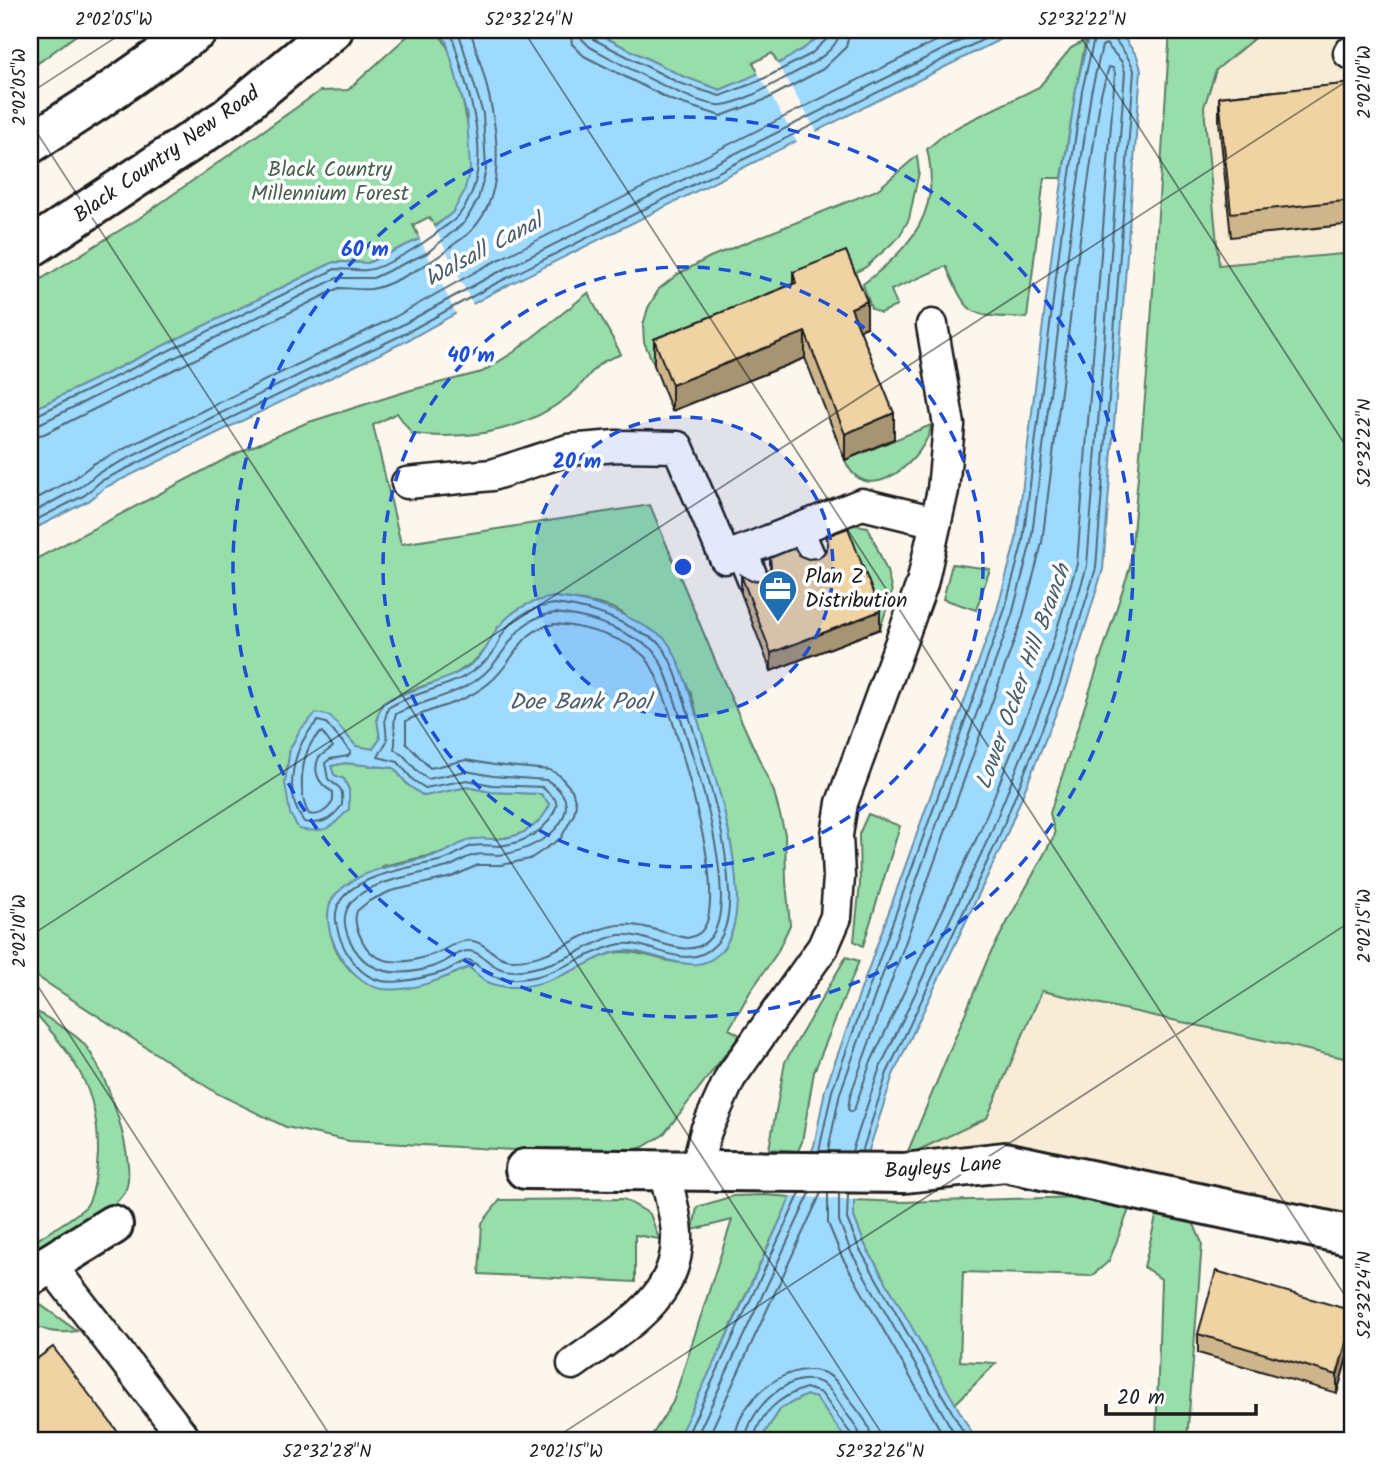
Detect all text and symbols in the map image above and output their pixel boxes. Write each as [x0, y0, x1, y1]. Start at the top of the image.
text: 2°02'05"W [75, 6, 153, 35]
text: 52°32'24"N [485, 6, 573, 35]
text: 52°32'22"N [1038, 6, 1126, 35]
text: 2°02'10"W [1351, 45, 1380, 119]
text: 2°02'05"W [6, 48, 35, 126]
street label: Black Country New Road [67, 78, 267, 232]
park label: Black Country Millennium Forest [251, 154, 410, 211]
water label: Walsall Canal [419, 203, 553, 297]
text: 60 m [341, 234, 389, 267]
text: 40 m [447, 340, 495, 373]
text: 52°32'22"N [1351, 399, 1380, 487]
text: 20 m [553, 446, 601, 479]
centre of rings [671, 555, 695, 579]
water label: Lower Ocker Hill Branch [967, 558, 1082, 795]
place label: Plan Z Distribution [805, 561, 908, 618]
office icon: Plan Z Distribution [757, 568, 799, 623]
water label: Doe Bank Pool [509, 685, 655, 721]
text: 2°02'15"W [1351, 889, 1380, 963]
text: 2°02'10"W [6, 894, 35, 968]
street label: Bayleys Lane [884, 1147, 1003, 1189]
text: 52°32'24"N [1351, 1251, 1380, 1339]
scale bar [1106, 1372, 1257, 1416]
text: 20 m [1117, 1382, 1165, 1415]
text: 52°32'28"N [282, 1438, 372, 1467]
text: 2°02'15"W [529, 1438, 603, 1467]
text: 52°32'26"N [836, 1438, 924, 1467]

